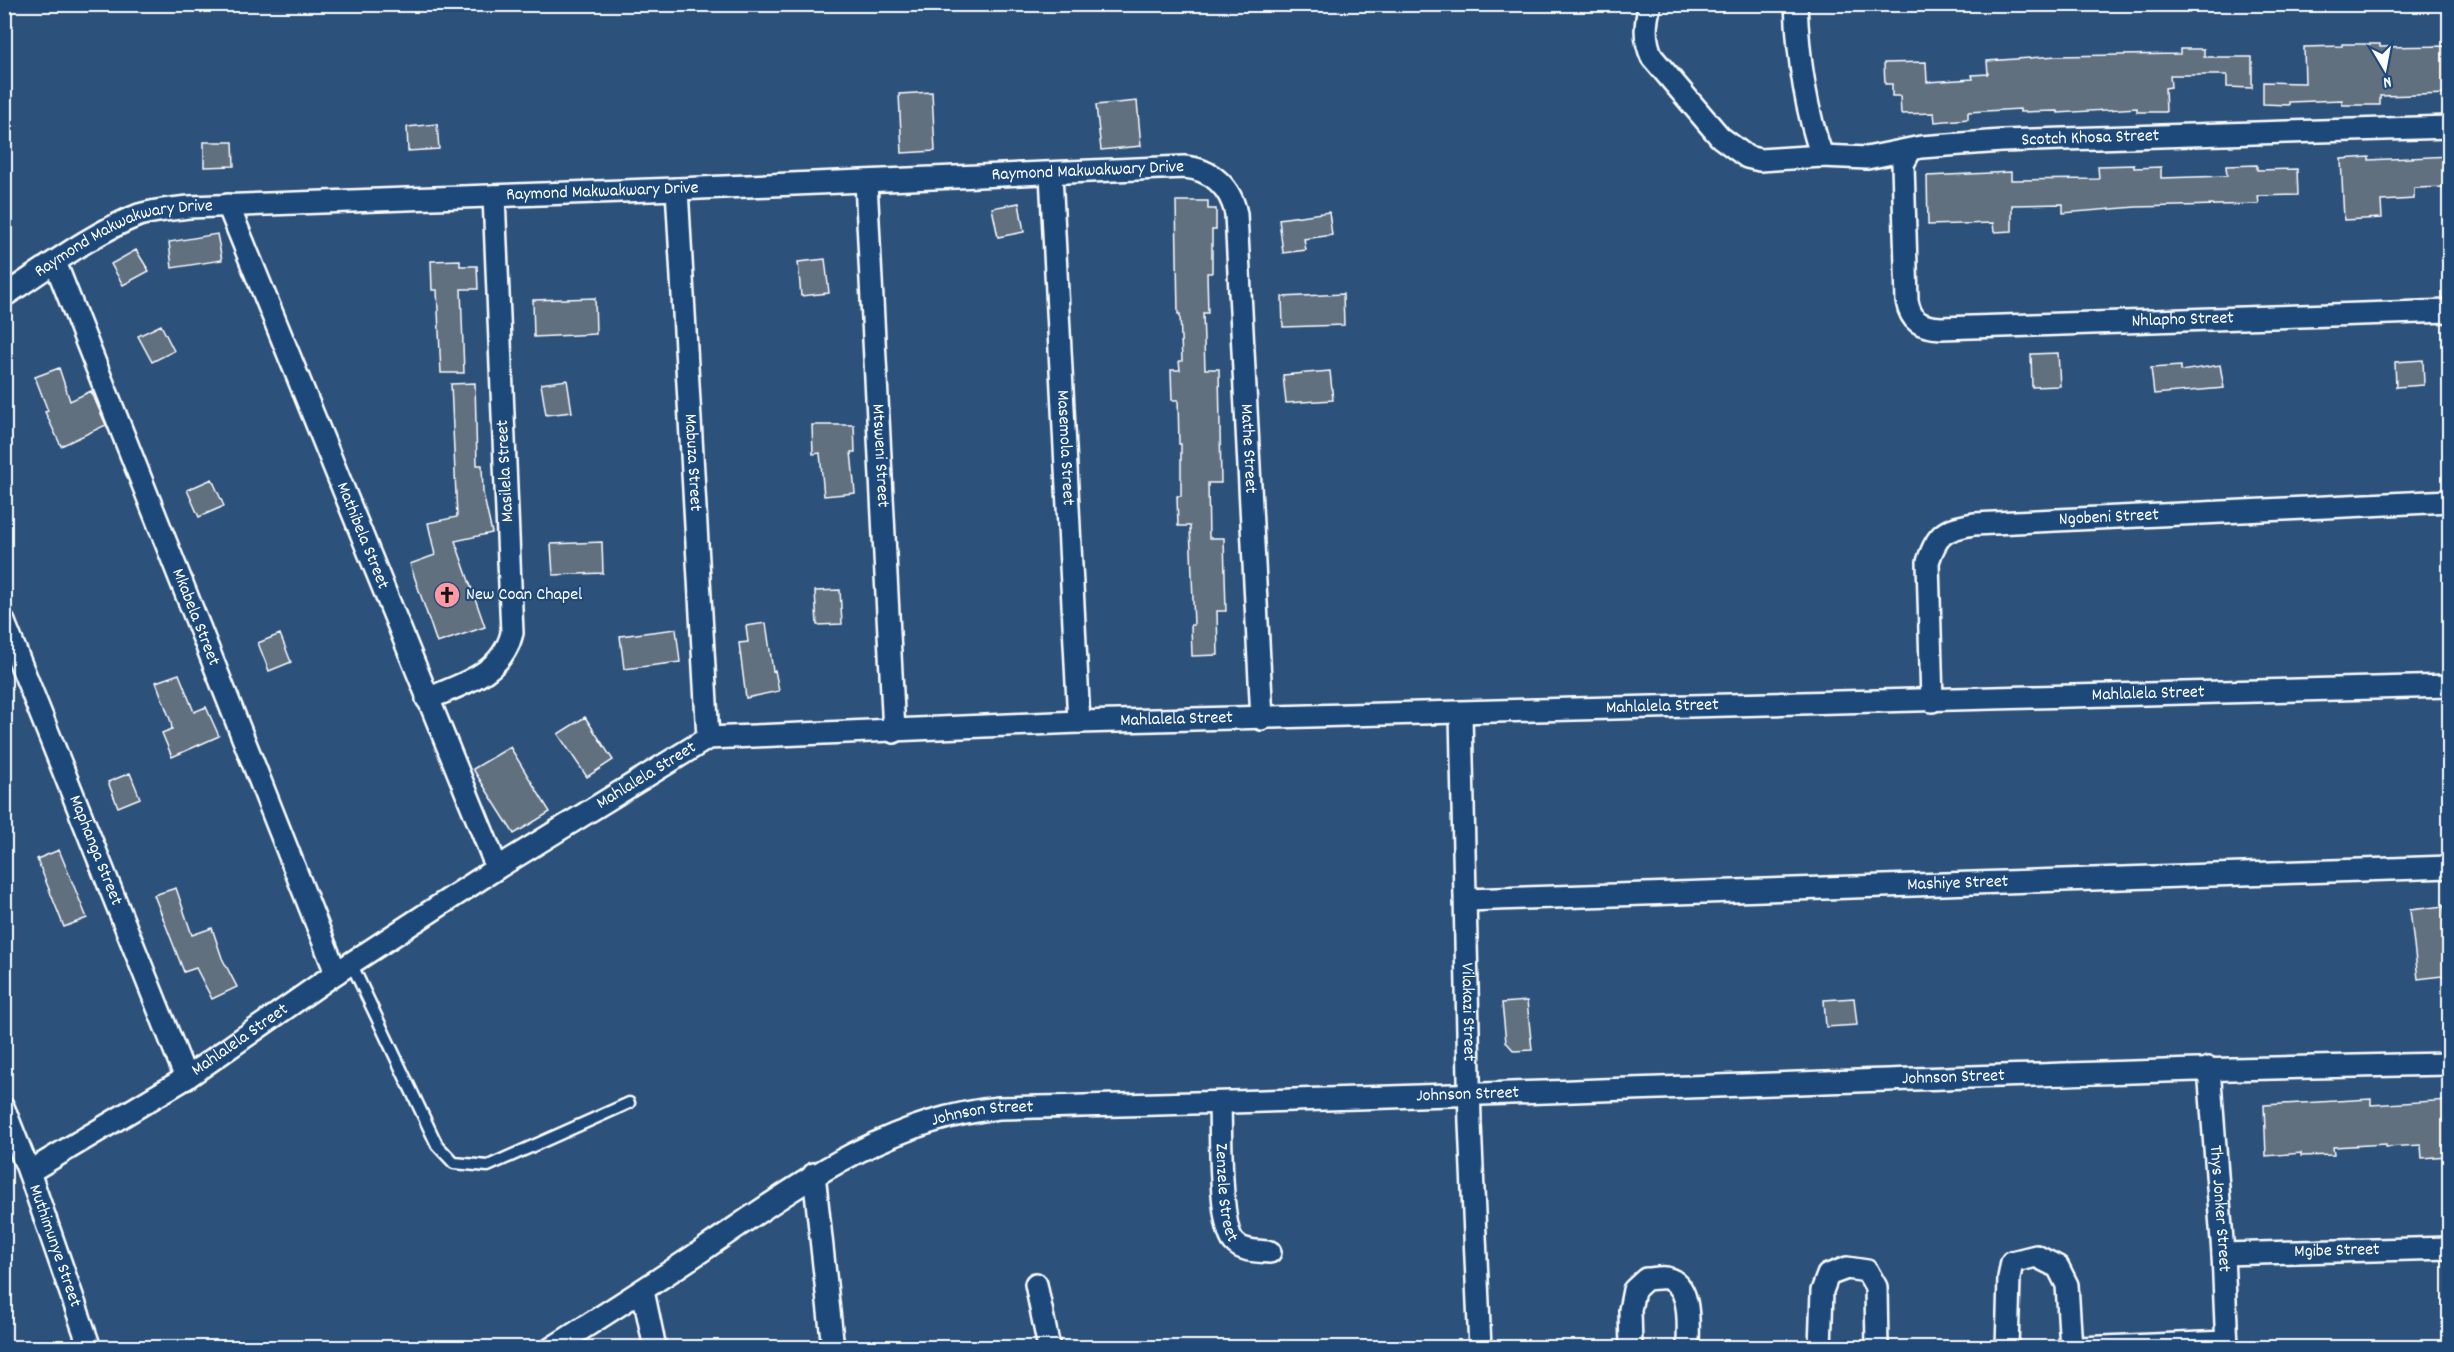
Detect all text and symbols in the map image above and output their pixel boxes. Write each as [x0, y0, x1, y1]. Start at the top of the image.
north arrow [2355, 39, 2415, 99]
text: N [2381, 69, 2393, 93]
street label: Scotch Khosa Street [2021, 124, 2160, 153]
street label: Raymond Makwakwary Drive [991, 155, 1185, 188]
street label: Raymond Makwakwary Drive [506, 176, 699, 208]
street label: Raymond Makwakwary Drive [30, 194, 213, 284]
street label: Nhlapho Street [2131, 306, 2235, 334]
street label: Masemola Street [1050, 389, 1080, 506]
street label: Mtsweni Street [865, 403, 895, 508]
street label: Mathe Street [1233, 403, 1263, 495]
street label: Mabuza Street [677, 413, 708, 512]
street label: Masilela Street [491, 419, 521, 523]
street label: Mathibela Street [329, 478, 395, 593]
street label: Ngobeni Street [2058, 503, 2160, 532]
street label: Mkabela Street [165, 565, 226, 670]
church icon: New Coan Chapel [432, 580, 462, 610]
place label: New Coan Chapel [466, 583, 583, 608]
street label: Mahlalela Street [2091, 680, 2205, 708]
street label: Mahlalela Street [1606, 693, 1719, 721]
street label: Mahlalela Street [1120, 705, 1234, 733]
street label: Mahlalela Street [592, 735, 701, 816]
street label: Maphanga Street [62, 792, 129, 910]
street label: Mashiye Street [1907, 869, 2009, 898]
street label: Vilakazi Street [1454, 962, 1481, 1062]
street label: Mahlalela Street [187, 997, 294, 1083]
street label: Johnson Street [1901, 1063, 2006, 1092]
street label: Johnson Street [1416, 1080, 1520, 1109]
street label: Johnson Street [928, 1095, 1034, 1133]
street label: Zenzele Street [1208, 1143, 1244, 1247]
street label: Thys Jonker Street [2202, 1144, 2236, 1273]
street label: Muthimunye Street [22, 1181, 88, 1311]
street label: Mgibe Street [2294, 1237, 2380, 1265]

